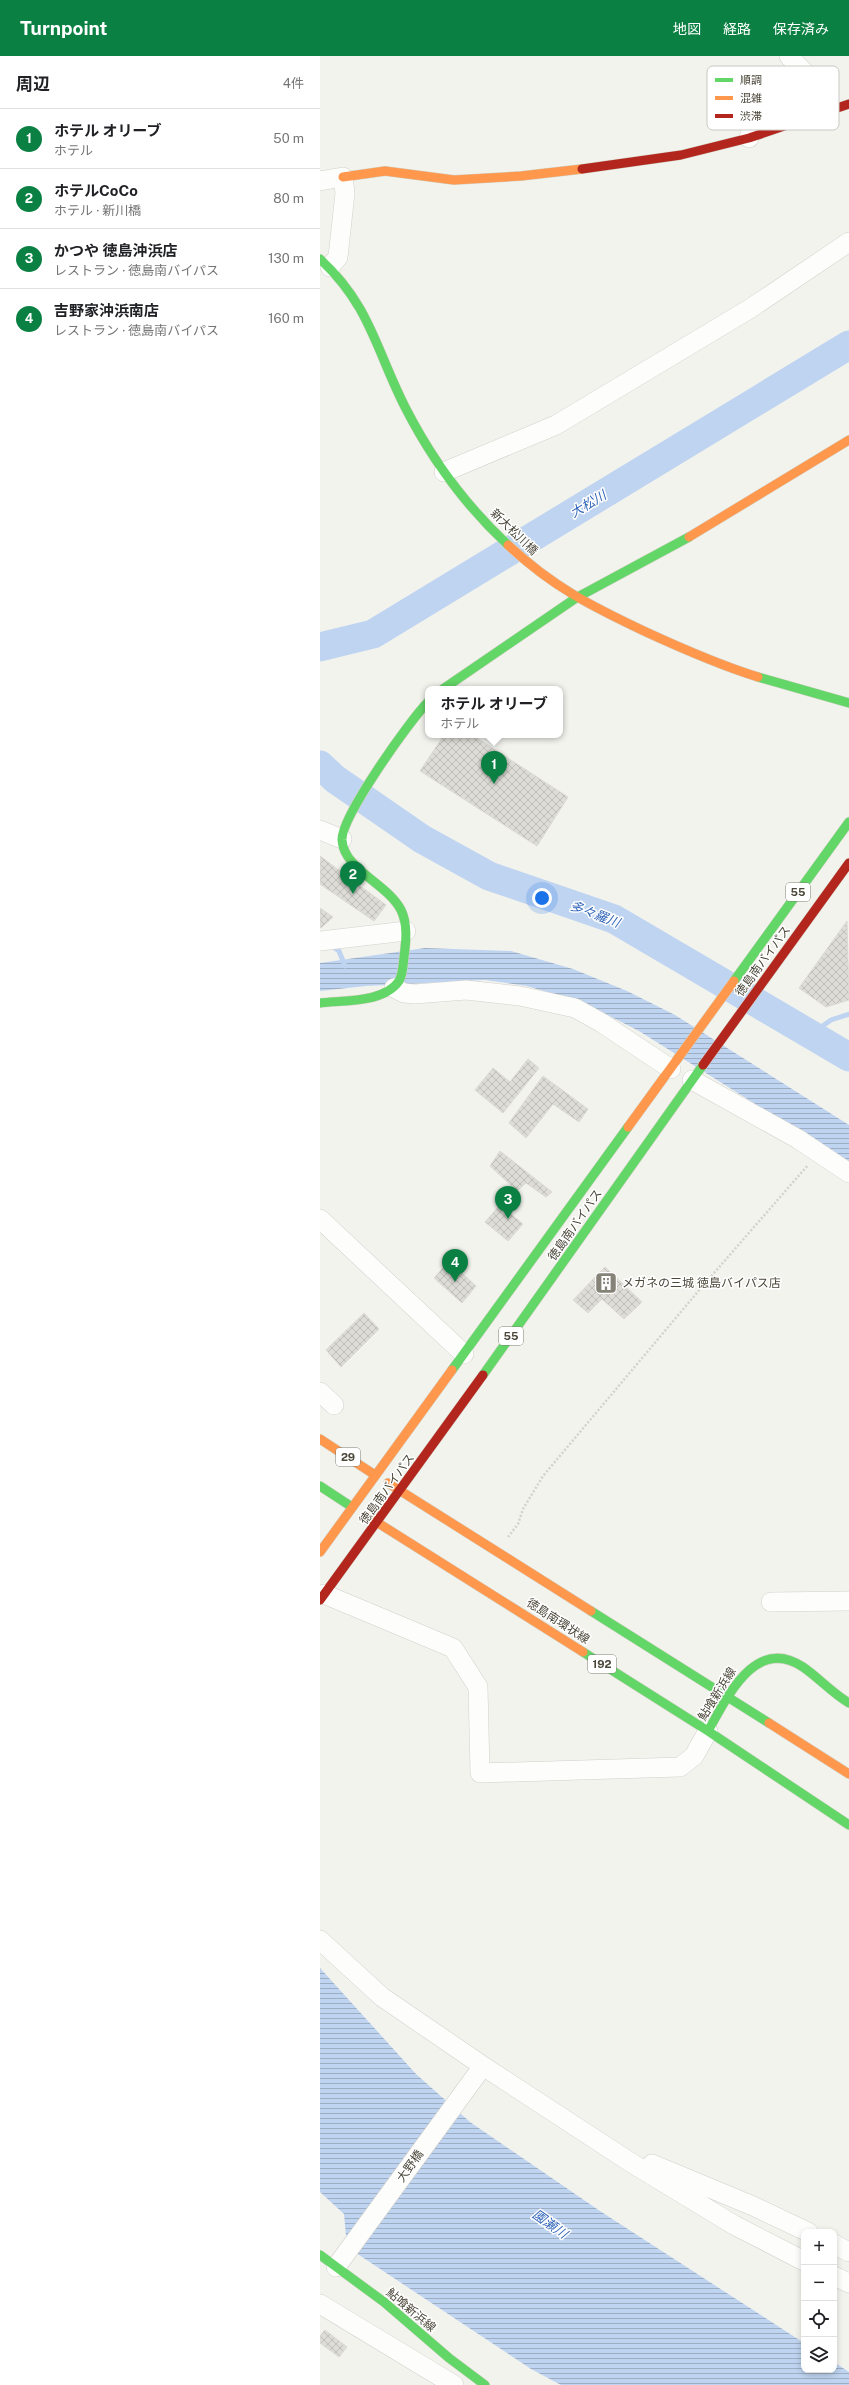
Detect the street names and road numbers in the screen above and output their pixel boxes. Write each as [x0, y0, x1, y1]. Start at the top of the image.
street label: 新大松川橋 [488, 506, 540, 558]
road number: 55 [786, 883, 810, 901]
street label: 徳島南バイパス [733, 923, 793, 999]
street label: 徳島南バイパス [545, 1187, 605, 1263]
road number: 55 [499, 1327, 523, 1345]
road number: 29 [336, 1448, 360, 1466]
street label: 徳島南バイパス [357, 1451, 417, 1527]
street label: 徳島南環状線 [524, 1596, 592, 1646]
road number: 192 [588, 1655, 616, 1673]
street label: 鮎喰新浜線 [695, 1665, 739, 1723]
street label: 大野橋 [394, 2147, 426, 2185]
street label: 鮎喰新浜線 [384, 2285, 438, 2335]

